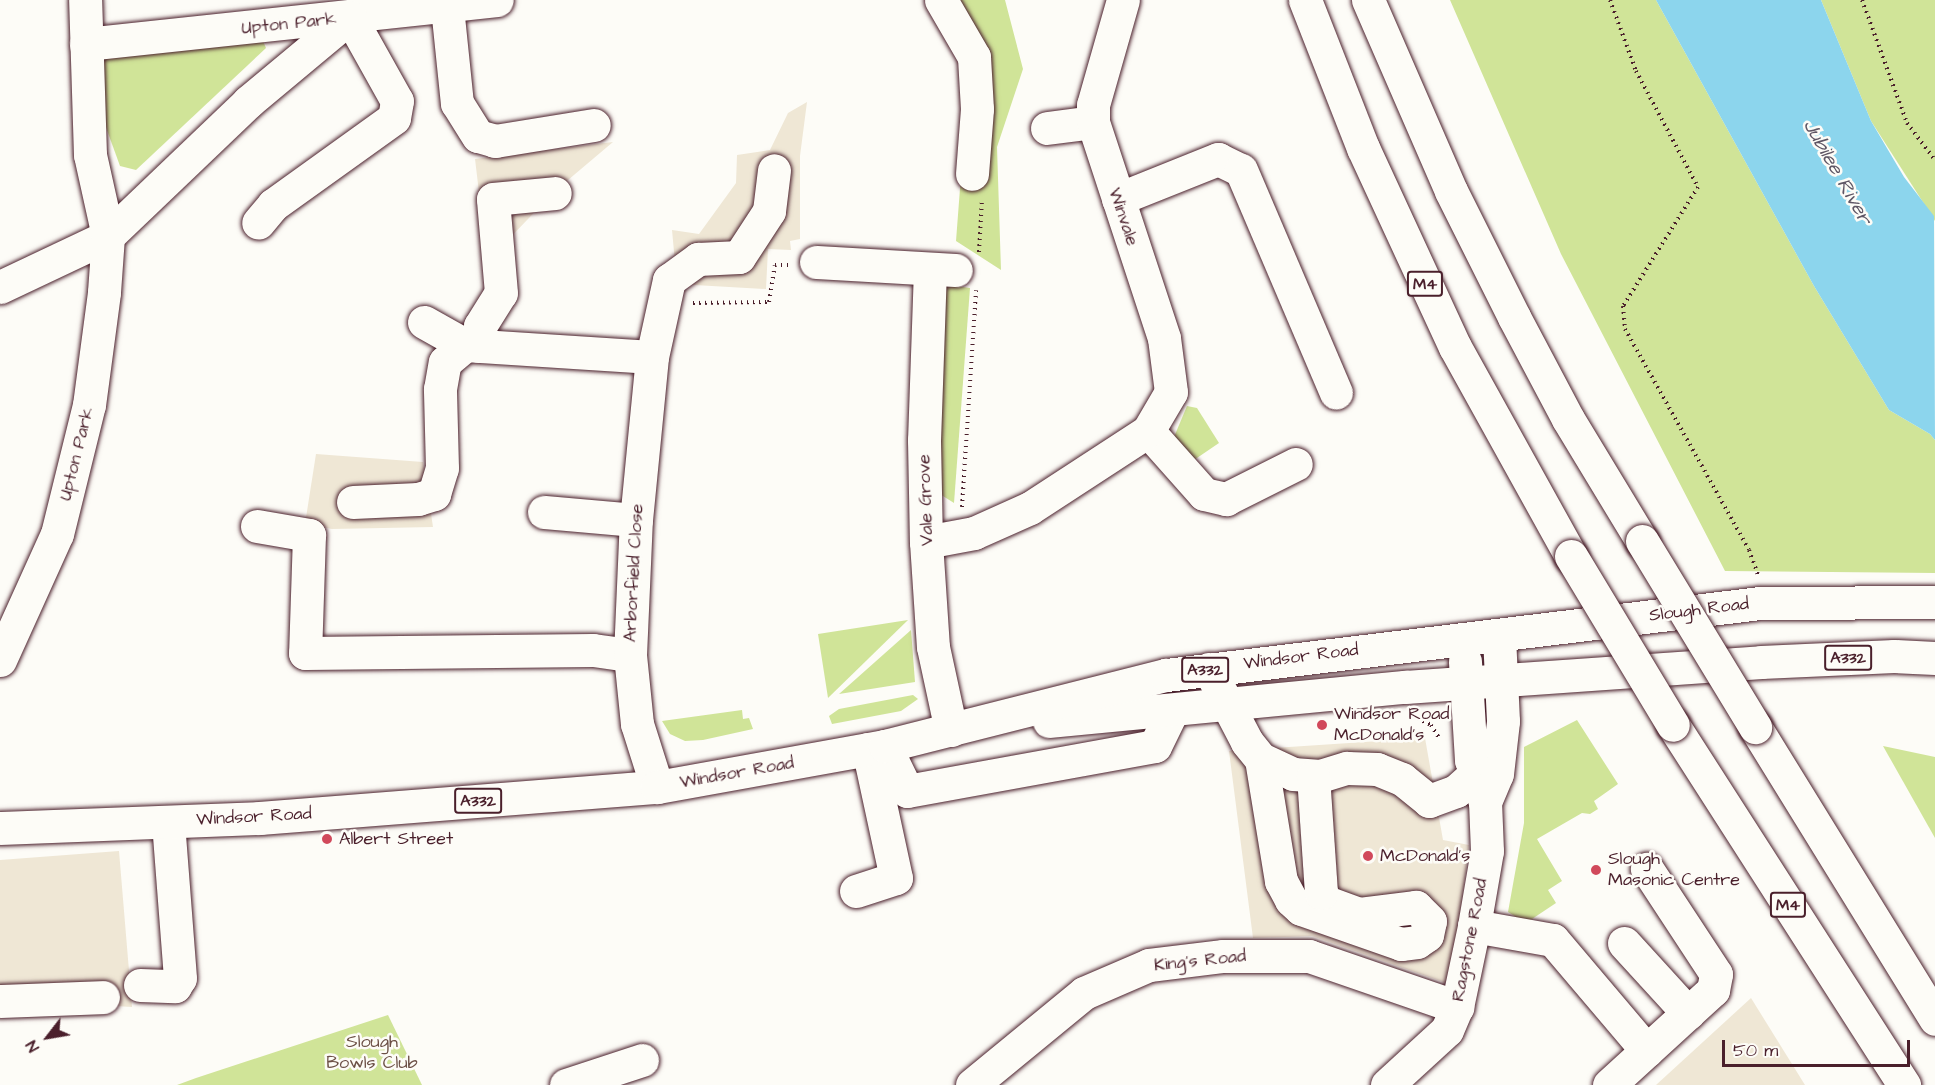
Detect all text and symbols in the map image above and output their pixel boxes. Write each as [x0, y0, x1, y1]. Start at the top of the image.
street label: Upton Park [240, 8, 338, 40]
water label: Jubilee River [1797, 115, 1877, 229]
street label: Winvale [1103, 185, 1143, 249]
road number: M4 [1406, 271, 1444, 297]
street label: Upton Park [55, 405, 99, 503]
street label: Vale Grove [914, 454, 938, 546]
street label: Arborfield Close [620, 503, 648, 643]
street label: Slough Road [1648, 593, 1750, 627]
street label: Windsor Road [1242, 639, 1360, 675]
road number: A332 [1824, 645, 1872, 671]
road number: A332 [1181, 657, 1229, 683]
place label: Windsor Road McDonald's [1334, 704, 1450, 746]
marker: Windsor Road McDonald's [1315, 718, 1329, 732]
street label: Windsor Road [678, 752, 796, 794]
road number: A332 [454, 788, 502, 814]
street label: Windsor Road [196, 803, 312, 831]
place label: Albert Street [339, 828, 453, 850]
marker: Albert Street [320, 832, 334, 846]
place label: McDonald's [1380, 845, 1470, 867]
marker: McDonald's [1361, 849, 1375, 863]
place label: Slough Masonic Centre [1608, 849, 1740, 892]
marker: Slough Masonic Centre [1589, 863, 1603, 877]
street label: Ragstone Road [1447, 877, 1493, 1003]
road number: M4 [1768, 892, 1808, 918]
street label: King's Road [1153, 945, 1247, 977]
north arrow [18, 1007, 78, 1067]
scale bar [1725, 1028, 1912, 1066]
park label: Slough Bowls Club [326, 1032, 418, 1074]
text: N [21, 1036, 45, 1056]
text: 50 m [1733, 1038, 1778, 1063]

